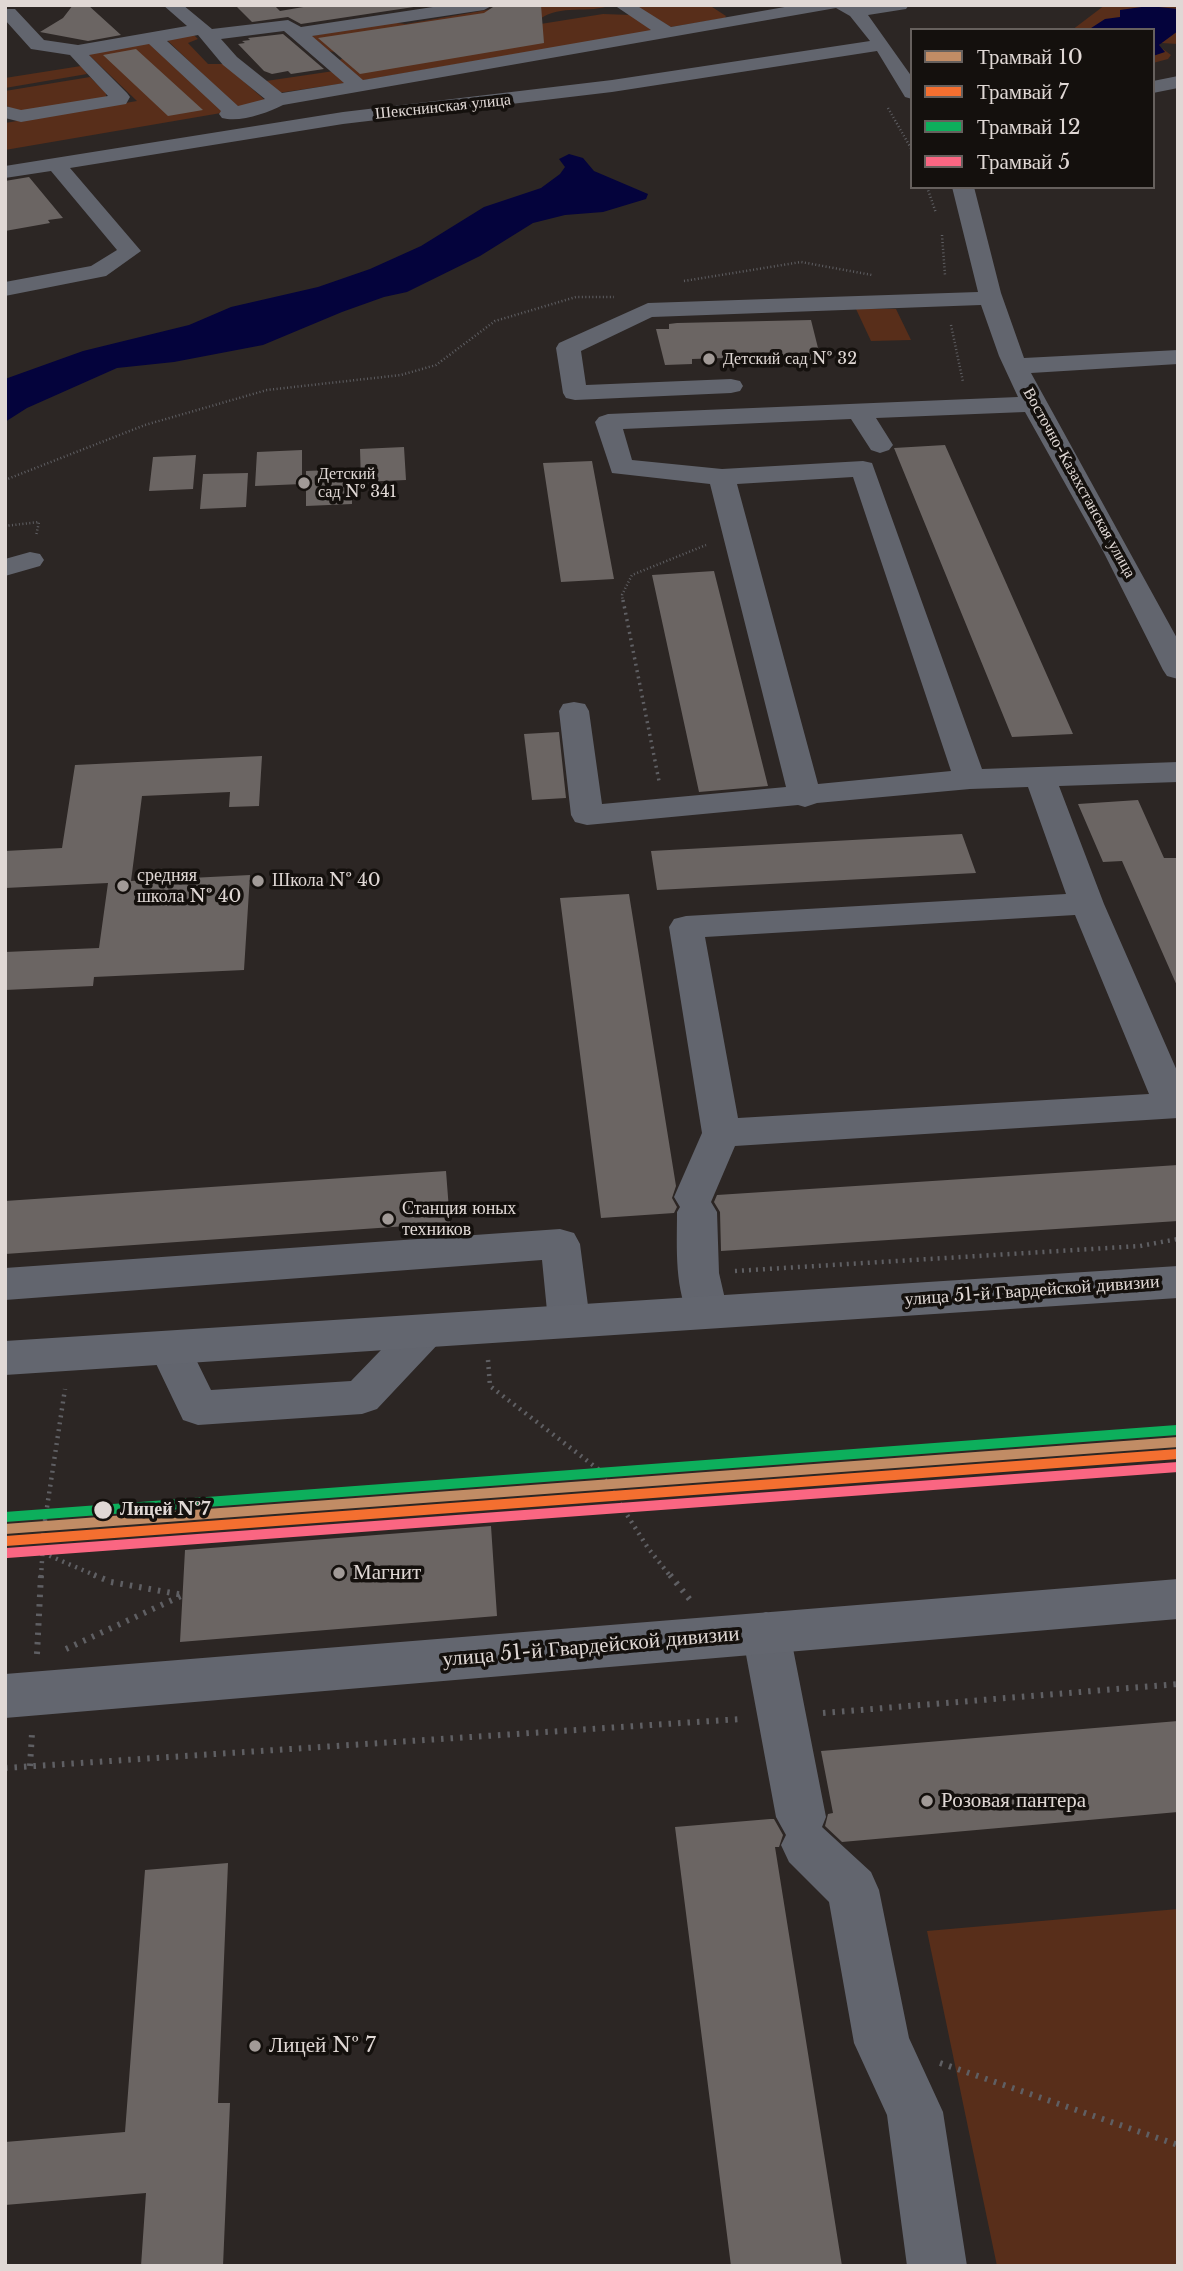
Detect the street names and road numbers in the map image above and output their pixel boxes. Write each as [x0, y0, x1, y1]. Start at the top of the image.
street label: Шекснинская улица [374, 90, 512, 124]
street label: Восточно-Казахстанская улица [1019, 385, 1139, 581]
street label: улица 51-й Гвардейской дивизии [904, 1271, 1160, 1311]
street label: улица 51-й Гвардейской дивизии [441, 1621, 741, 1673]

